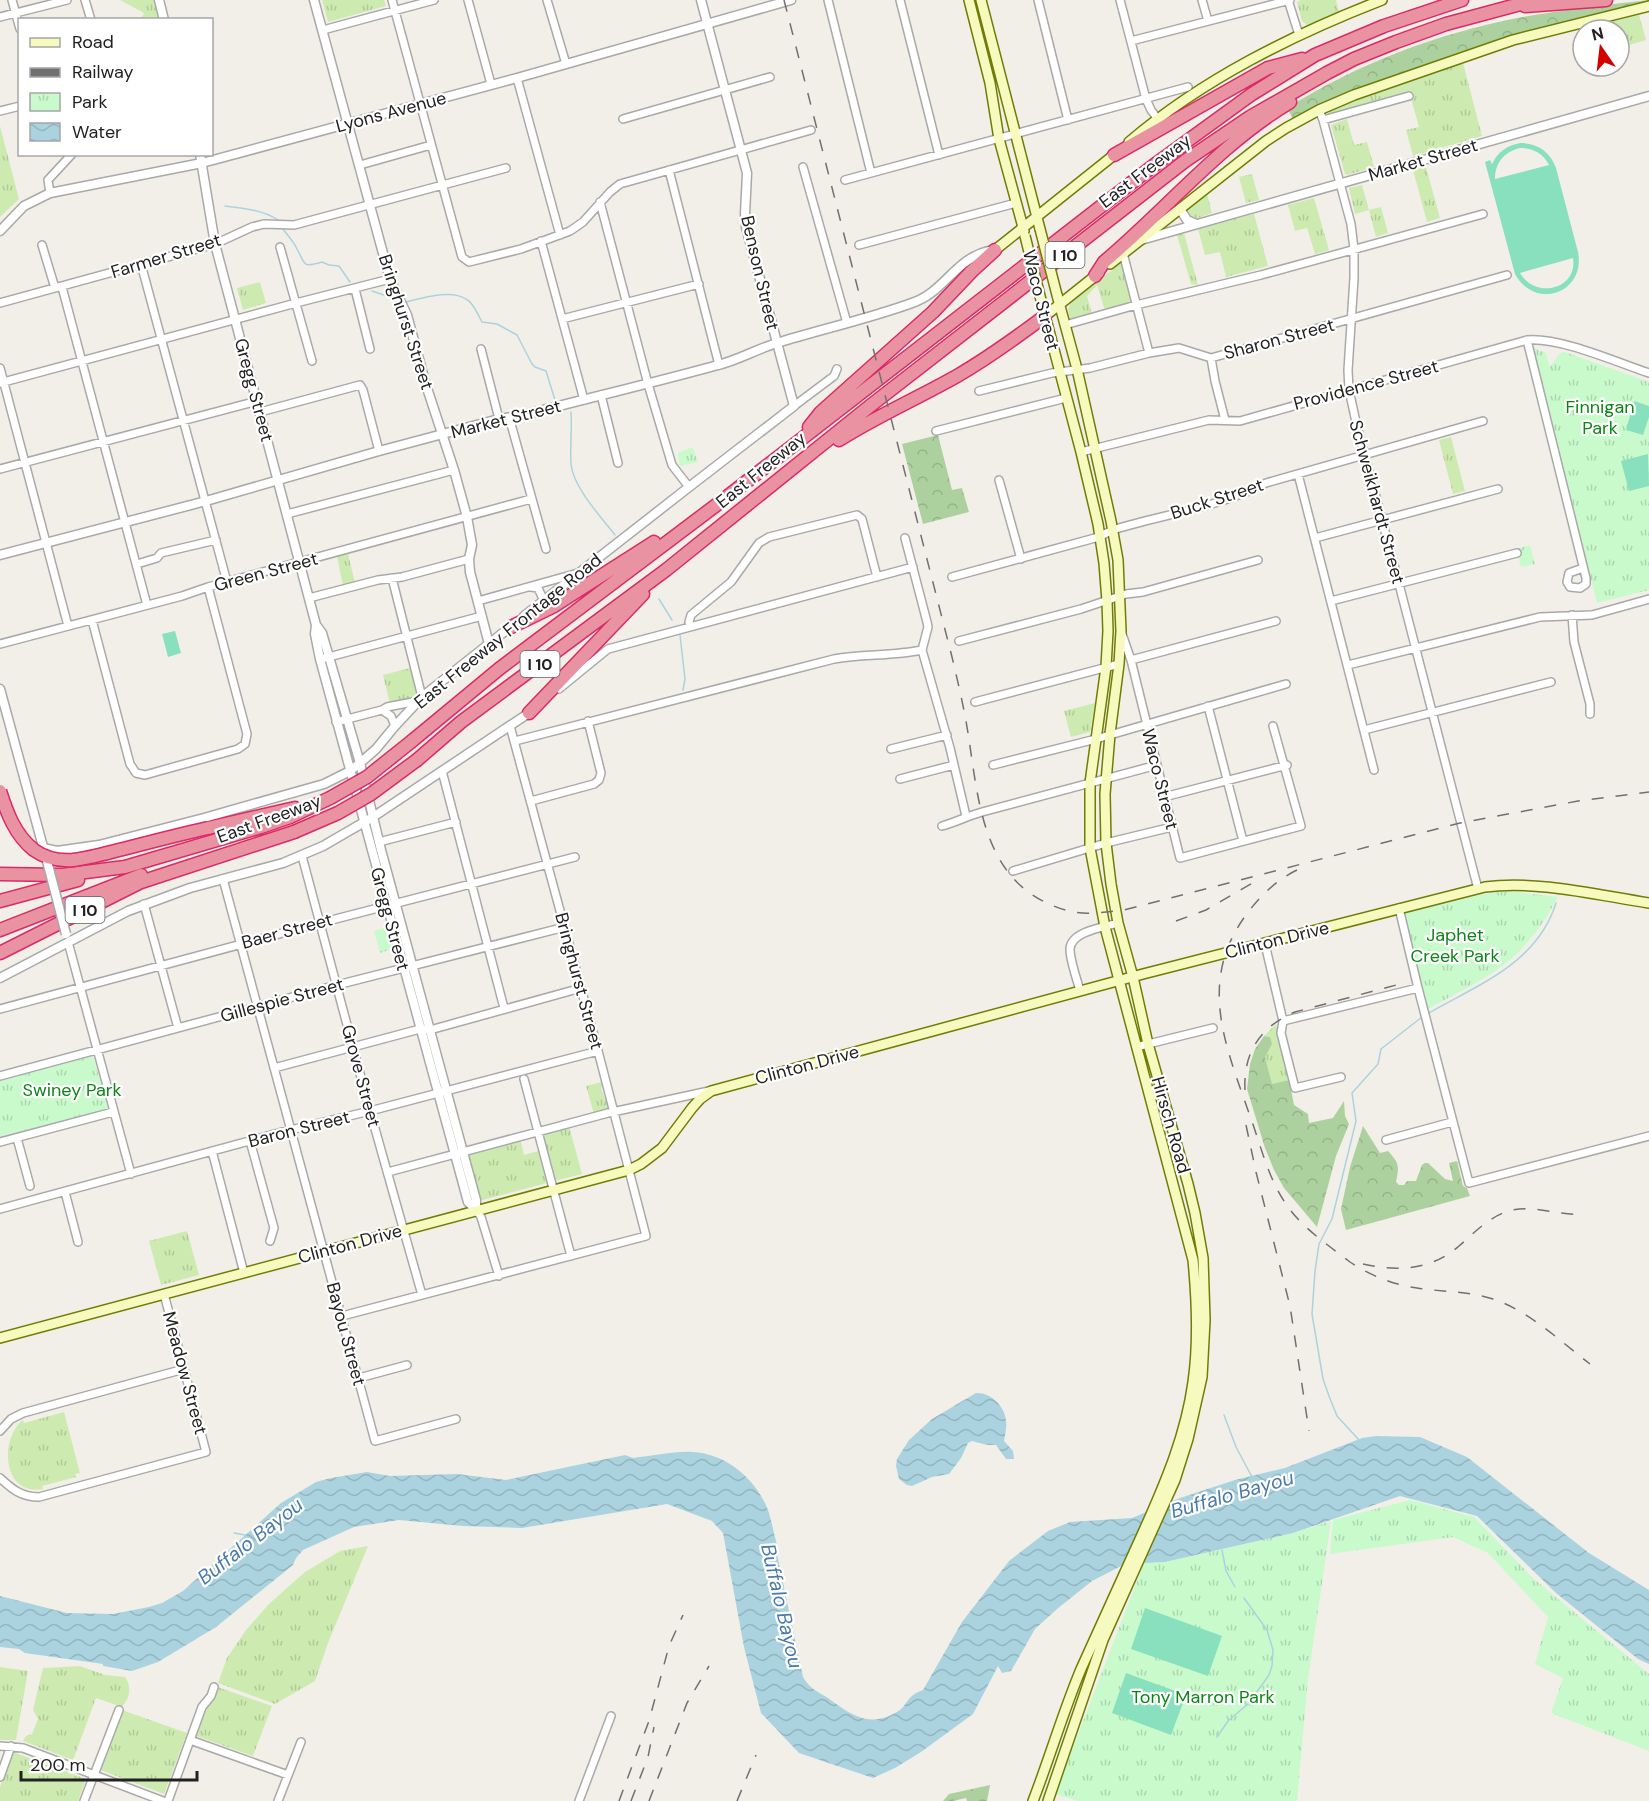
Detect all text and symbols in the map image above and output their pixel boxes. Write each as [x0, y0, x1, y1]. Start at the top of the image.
legend [18, 18, 213, 156]
north arrow [1571, 18, 1631, 78]
text: N [1589, 22, 1606, 46]
text: Road [72, 30, 114, 54]
text: Railway [72, 60, 134, 84]
street label: Lyons Avenue [333, 86, 449, 138]
text: Park [72, 90, 108, 114]
text: Water [72, 120, 122, 144]
street label: East Freeway [1094, 128, 1196, 214]
street label: Market Street [1365, 133, 1481, 187]
street label: Benson Street [735, 213, 785, 333]
street label: Farmer Street [108, 228, 224, 284]
road number: I 10 [1046, 242, 1084, 268]
street label: Waco Street [1017, 247, 1065, 353]
street label: Bringhurst Street [373, 251, 439, 393]
street label: Sharon Street [1221, 313, 1337, 365]
street label: Gregg Street [229, 336, 279, 444]
street label: Providence Street [1291, 354, 1441, 416]
street label: Market Street [448, 394, 564, 444]
park label: Finnigan Park [1565, 395, 1635, 440]
street label: Schweikhardt Street [1344, 417, 1410, 587]
street label: East Freeway [711, 426, 811, 514]
street label: Buck Street [1167, 473, 1267, 525]
street label: Green Street [211, 547, 321, 597]
street label: East Freeway Frontage Road [409, 548, 607, 714]
road number: I 10 [520, 651, 560, 677]
street label: Waco Street [1136, 726, 1184, 832]
street label: East Freeway [213, 789, 325, 849]
street label: Gregg Street [365, 865, 415, 973]
road number: I 10 [66, 897, 104, 923]
street label: Baer Street [239, 907, 335, 955]
street label: Bringhurst Street [549, 910, 609, 1052]
street label: Clinton Drive [1222, 915, 1332, 965]
park label: Japhet Creek Park [1410, 923, 1500, 968]
street label: Gillespie Street [218, 972, 346, 1028]
street label: Grove Street [336, 1022, 386, 1130]
street label: Clinton Drive [752, 1040, 862, 1090]
street label: Hirsch Road [1146, 1074, 1196, 1176]
park label: Swiney Park [22, 1078, 122, 1102]
street label: Baron Street [246, 1105, 352, 1153]
street label: Clinton Drive [295, 1219, 405, 1269]
street label: Bayou Street [321, 1280, 371, 1388]
street label: Meadow Street [157, 1309, 213, 1437]
water label: Buffalo Bayou [1167, 1464, 1297, 1524]
water label: Buffalo Bayou [192, 1492, 308, 1590]
water label: Buffalo Bayou [755, 1541, 809, 1671]
park label: Tony Marron Park [1131, 1685, 1275, 1709]
scale bar [21, 1744, 196, 1782]
text: 200 m [30, 1753, 86, 1777]

